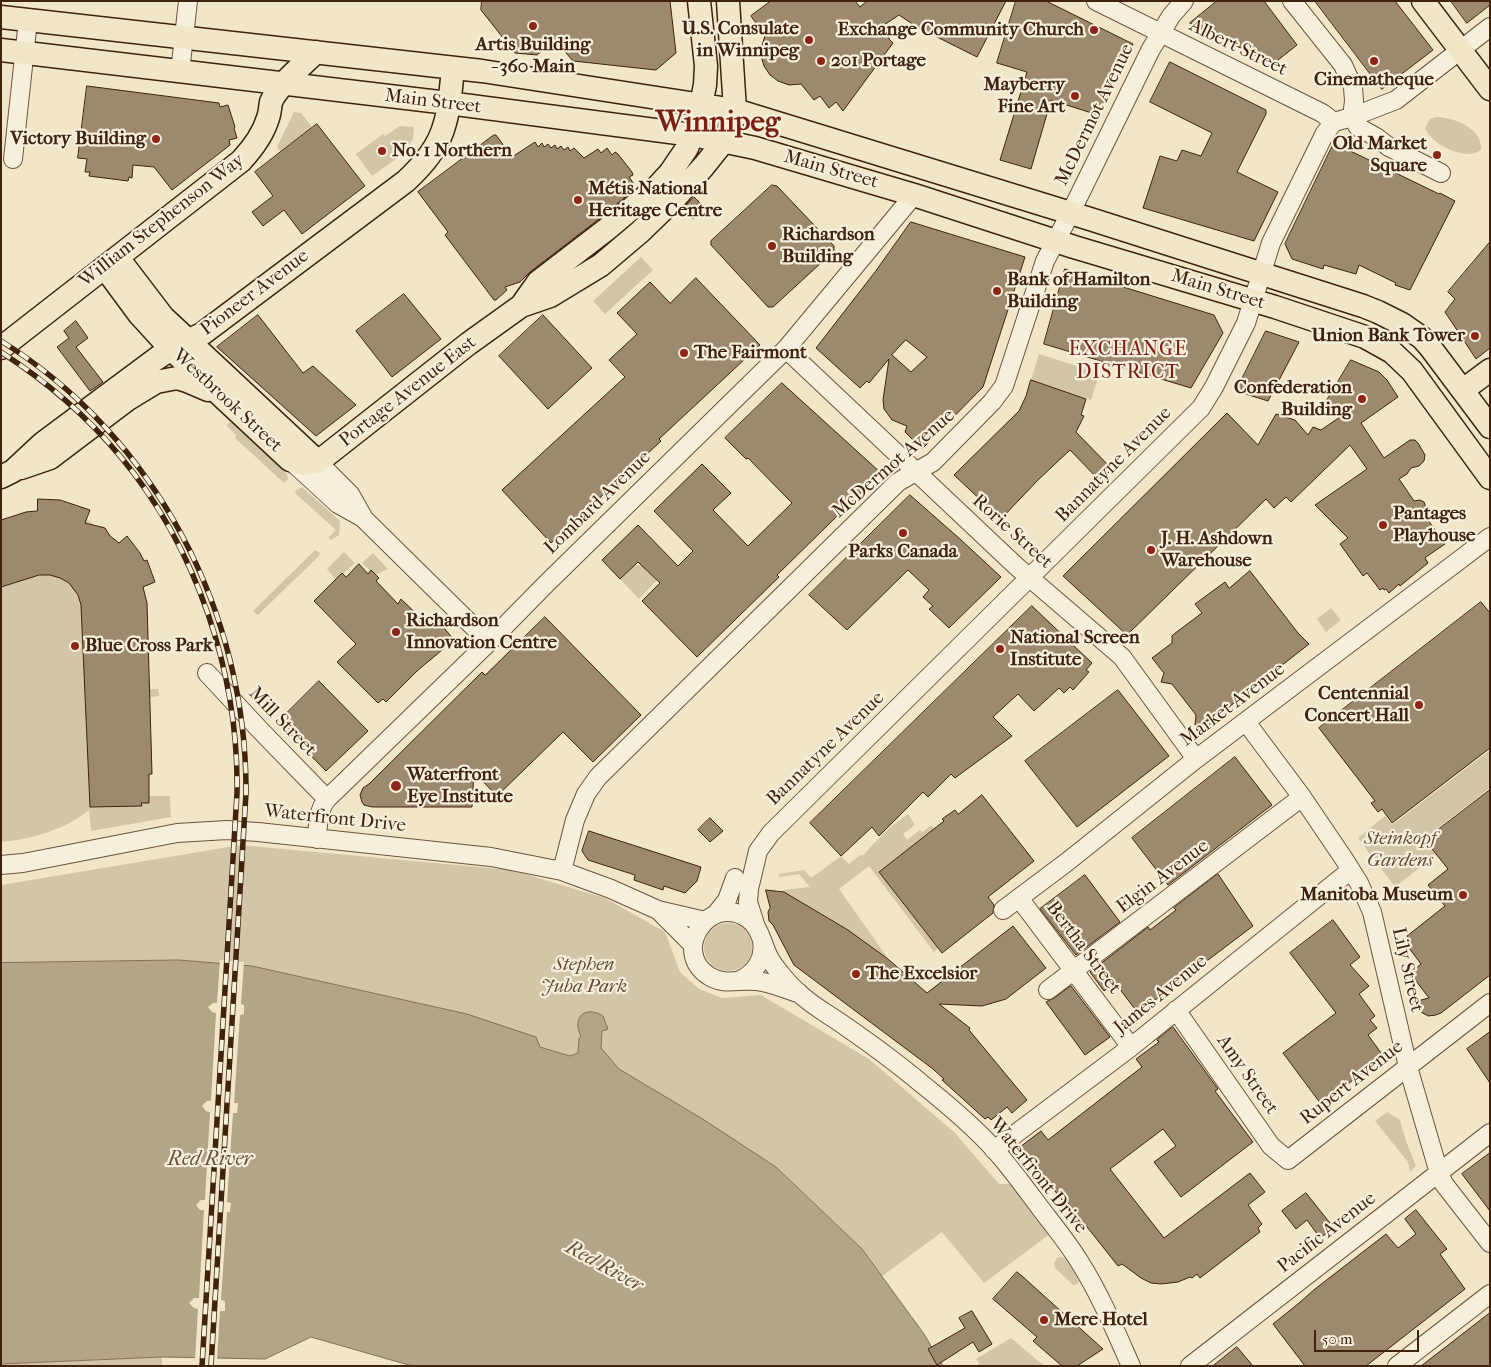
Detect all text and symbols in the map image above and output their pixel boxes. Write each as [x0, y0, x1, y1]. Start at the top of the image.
street label: Albert Street [1185, 15, 1291, 81]
place label: U.S. Consulate in Winnipeg [682, 18, 799, 62]
place label: Exchange Community Church [837, 19, 1084, 41]
marker: Artis Building - 360 Main [527, 20, 539, 32]
marker: Exchange Community Church [1088, 24, 1100, 36]
place label: Artis Building - 360 Main [476, 34, 590, 78]
marker: U.S. Consulate in Winnipeg [803, 34, 815, 46]
street label: McDermot Avenue [1051, 40, 1139, 190]
place label: 201 Portage [831, 50, 926, 72]
marker: 201 Portage [815, 55, 827, 67]
marker: Cinematheque [1368, 55, 1380, 67]
place label: Cinematheque [1314, 69, 1434, 91]
place label: Mayberry Fine Art [983, 74, 1065, 118]
street label: Main Street [383, 85, 483, 119]
marker: Mayberry Fine Art [1069, 90, 1081, 102]
district label: Winnipeg [656, 107, 780, 141]
place label: Victory Building [10, 128, 146, 150]
marker: Victory Building [150, 133, 162, 145]
place label: Old Market Square [1333, 133, 1427, 177]
place label: No. 1 Northern [392, 140, 512, 162]
marker: No. 1 Northern [376, 145, 388, 157]
street label: Main Street [781, 146, 881, 194]
street label: William Stephenson Way [75, 149, 249, 293]
marker: Old Market Square [1431, 149, 1443, 161]
place label: Métis National Heritage Centre [588, 178, 722, 222]
marker: Métis National Heritage Centre [572, 194, 584, 206]
place label: Richardson Building [782, 224, 875, 268]
marker: Richardson Building [766, 240, 778, 252]
street label: Pioneer Avenue [196, 245, 314, 341]
street label: Main Street [1168, 265, 1268, 315]
place label: Bank of Hamilton Building [1007, 269, 1151, 313]
marker: Bank of Hamilton Building [991, 285, 1003, 297]
place label: Union Bank Tower [1312, 325, 1465, 347]
marker: Union Bank Tower [1469, 330, 1481, 342]
street label: Portage Avenue East [335, 331, 481, 453]
district label: EXCHANGE DISTRICT [1068, 338, 1188, 385]
place label: The Fairmont [694, 342, 807, 364]
street label: Westbrook Street [167, 344, 287, 458]
marker: The Fairmont [678, 347, 690, 359]
place label: Confederation Building [1234, 377, 1352, 421]
marker: Confederation Building [1356, 393, 1368, 405]
street label: Bannatyne Avenue [1051, 402, 1177, 528]
street label: McDermot Avenue [828, 405, 960, 523]
street label: Lombard Avenue [540, 446, 656, 560]
street label: Rorie Street [967, 490, 1057, 574]
place label: Pantages Playhouse [1393, 503, 1475, 547]
marker: Pantages Playhouse [1377, 519, 1389, 531]
marker: Parks Canada [897, 527, 909, 539]
place label: J. H. Ashdown Warehouse [1161, 528, 1273, 572]
place label: Parks Canada [848, 541, 958, 563]
marker: J. H. Ashdown Warehouse [1145, 544, 1157, 556]
place label: Richardson Innovation Centre [406, 610, 557, 654]
marker: Richardson Innovation Centre [390, 626, 402, 638]
place label: National Screen Institute [1010, 627, 1140, 671]
place label: Blue Cross Park [85, 635, 213, 657]
marker: Blue Cross Park [69, 640, 81, 652]
marker: National Screen Institute [994, 643, 1006, 655]
street label: Market Avenue [1176, 658, 1290, 752]
street label: Mill Street [243, 683, 321, 761]
place label: Centennial Concert Hall [1305, 683, 1409, 727]
street label: Bannatyne Avenue [762, 687, 890, 811]
marker: Centennial Concert Hall [1413, 699, 1425, 711]
place label: Waterfront Eye Institute [407, 764, 513, 808]
marker: Waterfront Eye Institute [389, 779, 403, 793]
street label: Waterfront Drive [263, 800, 407, 838]
park label: Steinkopf Gardens [1364, 828, 1436, 872]
street label: Elgin Avenue [1113, 835, 1213, 919]
place label: Manitoba Museum [1300, 884, 1453, 906]
marker: Manitoba Museum [1457, 889, 1469, 901]
street label: Bertha Street [1041, 897, 1125, 999]
street label: Lily Street [1386, 925, 1428, 1015]
street label: James Avenue [1110, 951, 1212, 1039]
park label: Stephen Juba Park [541, 954, 627, 998]
place label: The Excelsior [866, 963, 977, 985]
marker: The Excelsior [850, 968, 862, 980]
street label: Amy Street [1211, 1031, 1283, 1119]
street label: Rupert Avenue [1296, 1036, 1408, 1130]
street label: Waterfront Drive [984, 1114, 1092, 1238]
water label: Red River [168, 1148, 252, 1172]
street label: Pacific Avenue [1273, 1188, 1381, 1278]
water label: Red River [561, 1236, 647, 1298]
place label: Mere Hotel [1054, 1309, 1148, 1331]
marker: Mere Hotel [1038, 1314, 1050, 1326]
scale bar [1316, 1320, 1421, 1352]
text: 50 m [1322, 1330, 1352, 1348]

